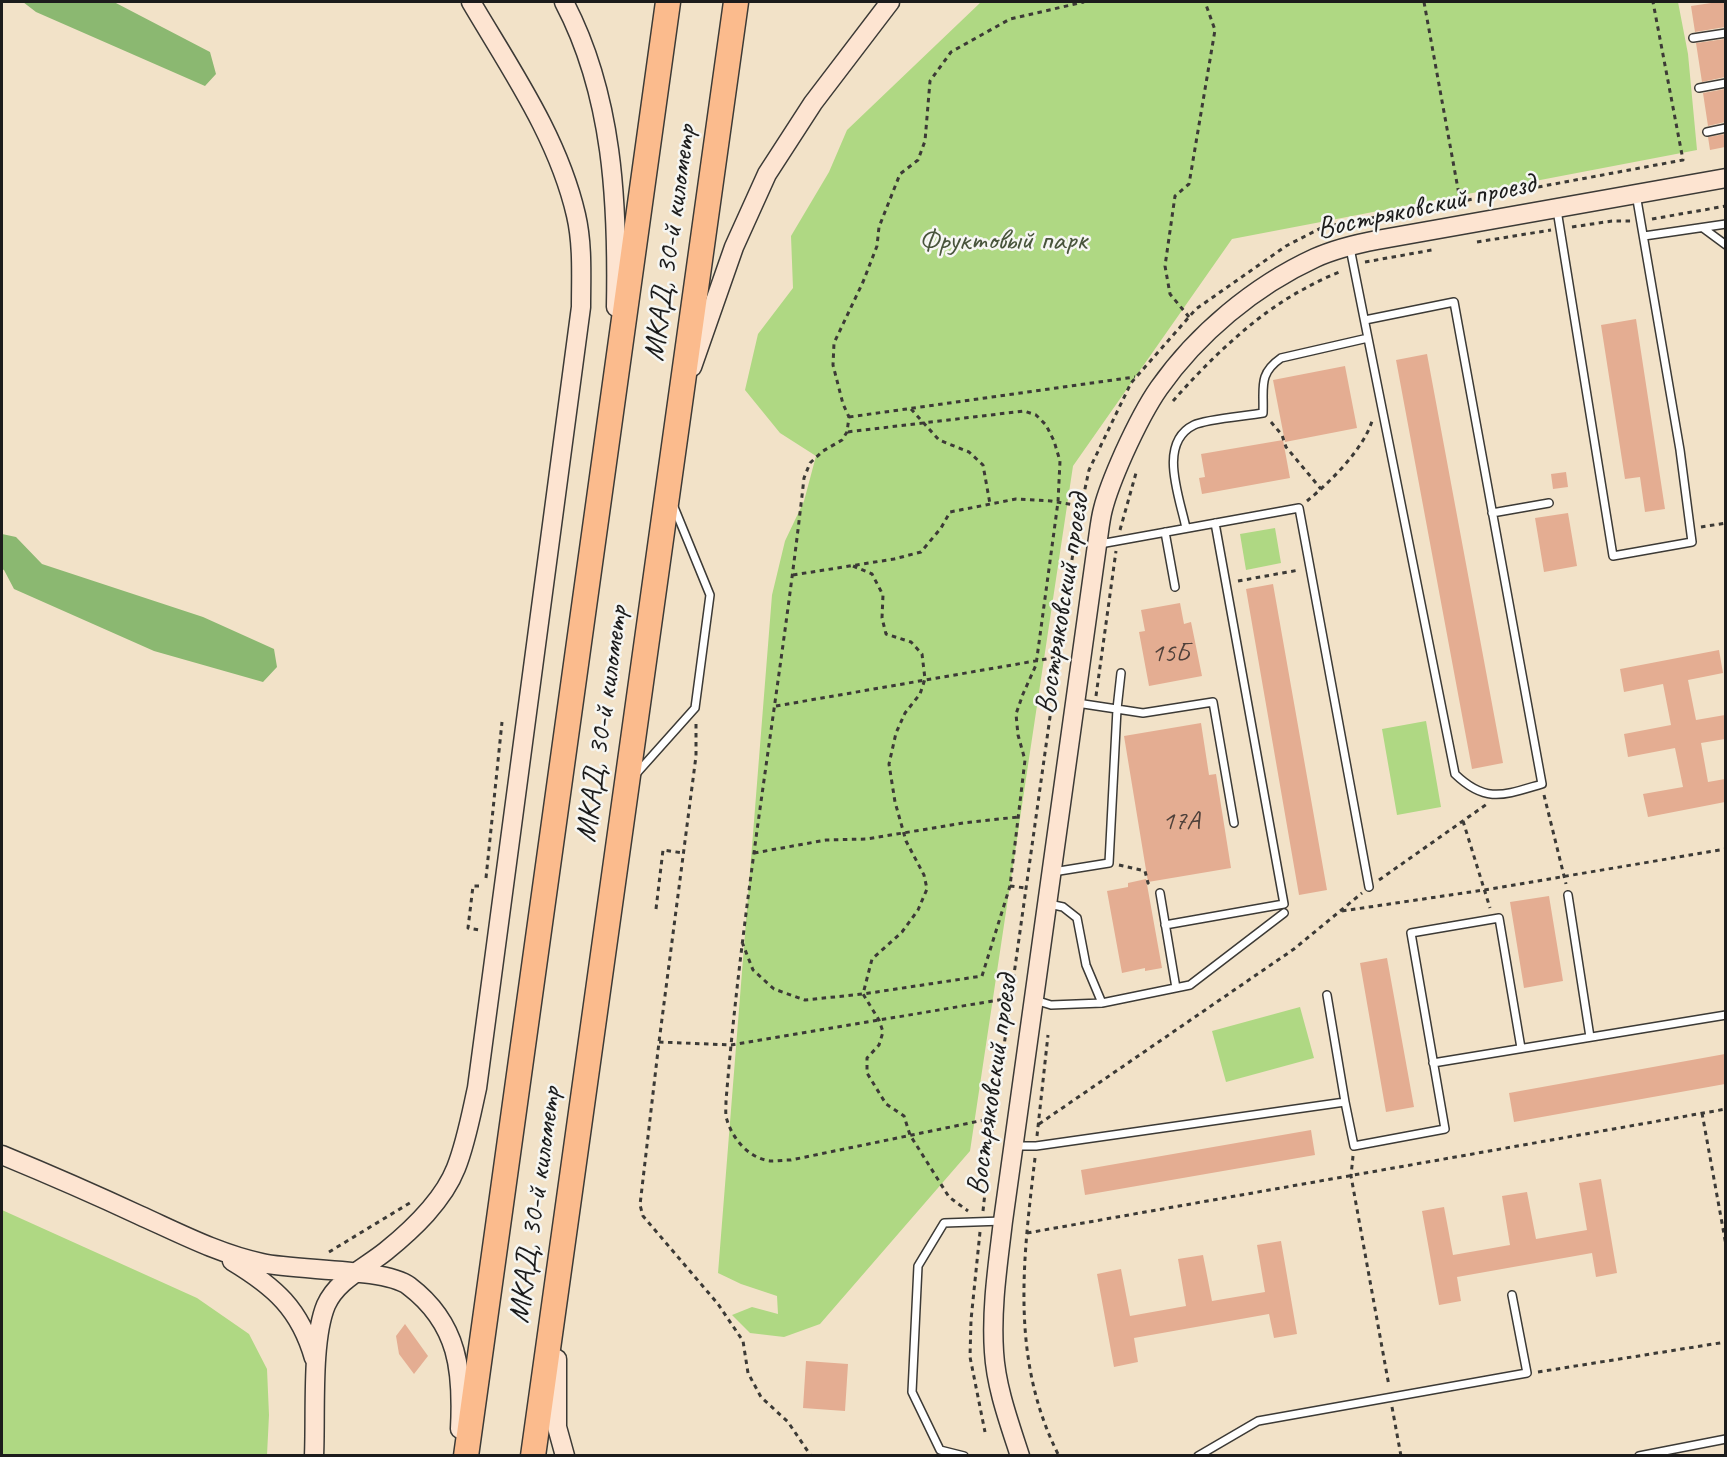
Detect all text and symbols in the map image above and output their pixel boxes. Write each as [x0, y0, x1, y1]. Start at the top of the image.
street label: МКАД, 30-й километр [637, 123, 705, 363]
street label: Востряковский проезд [1314, 166, 1538, 248]
park label: Фруктовый парк [919, 223, 1087, 259]
street label: Востряковский проезд [1028, 492, 1098, 716]
street label: МКАД, 30-й километр [569, 604, 637, 844]
house number: 15Б [1151, 638, 1189, 670]
house number: 17А [1162, 806, 1200, 838]
street label: Востряковский проезд [960, 973, 1026, 1197]
street label: МКАД, 30-й километр [502, 1085, 570, 1325]

